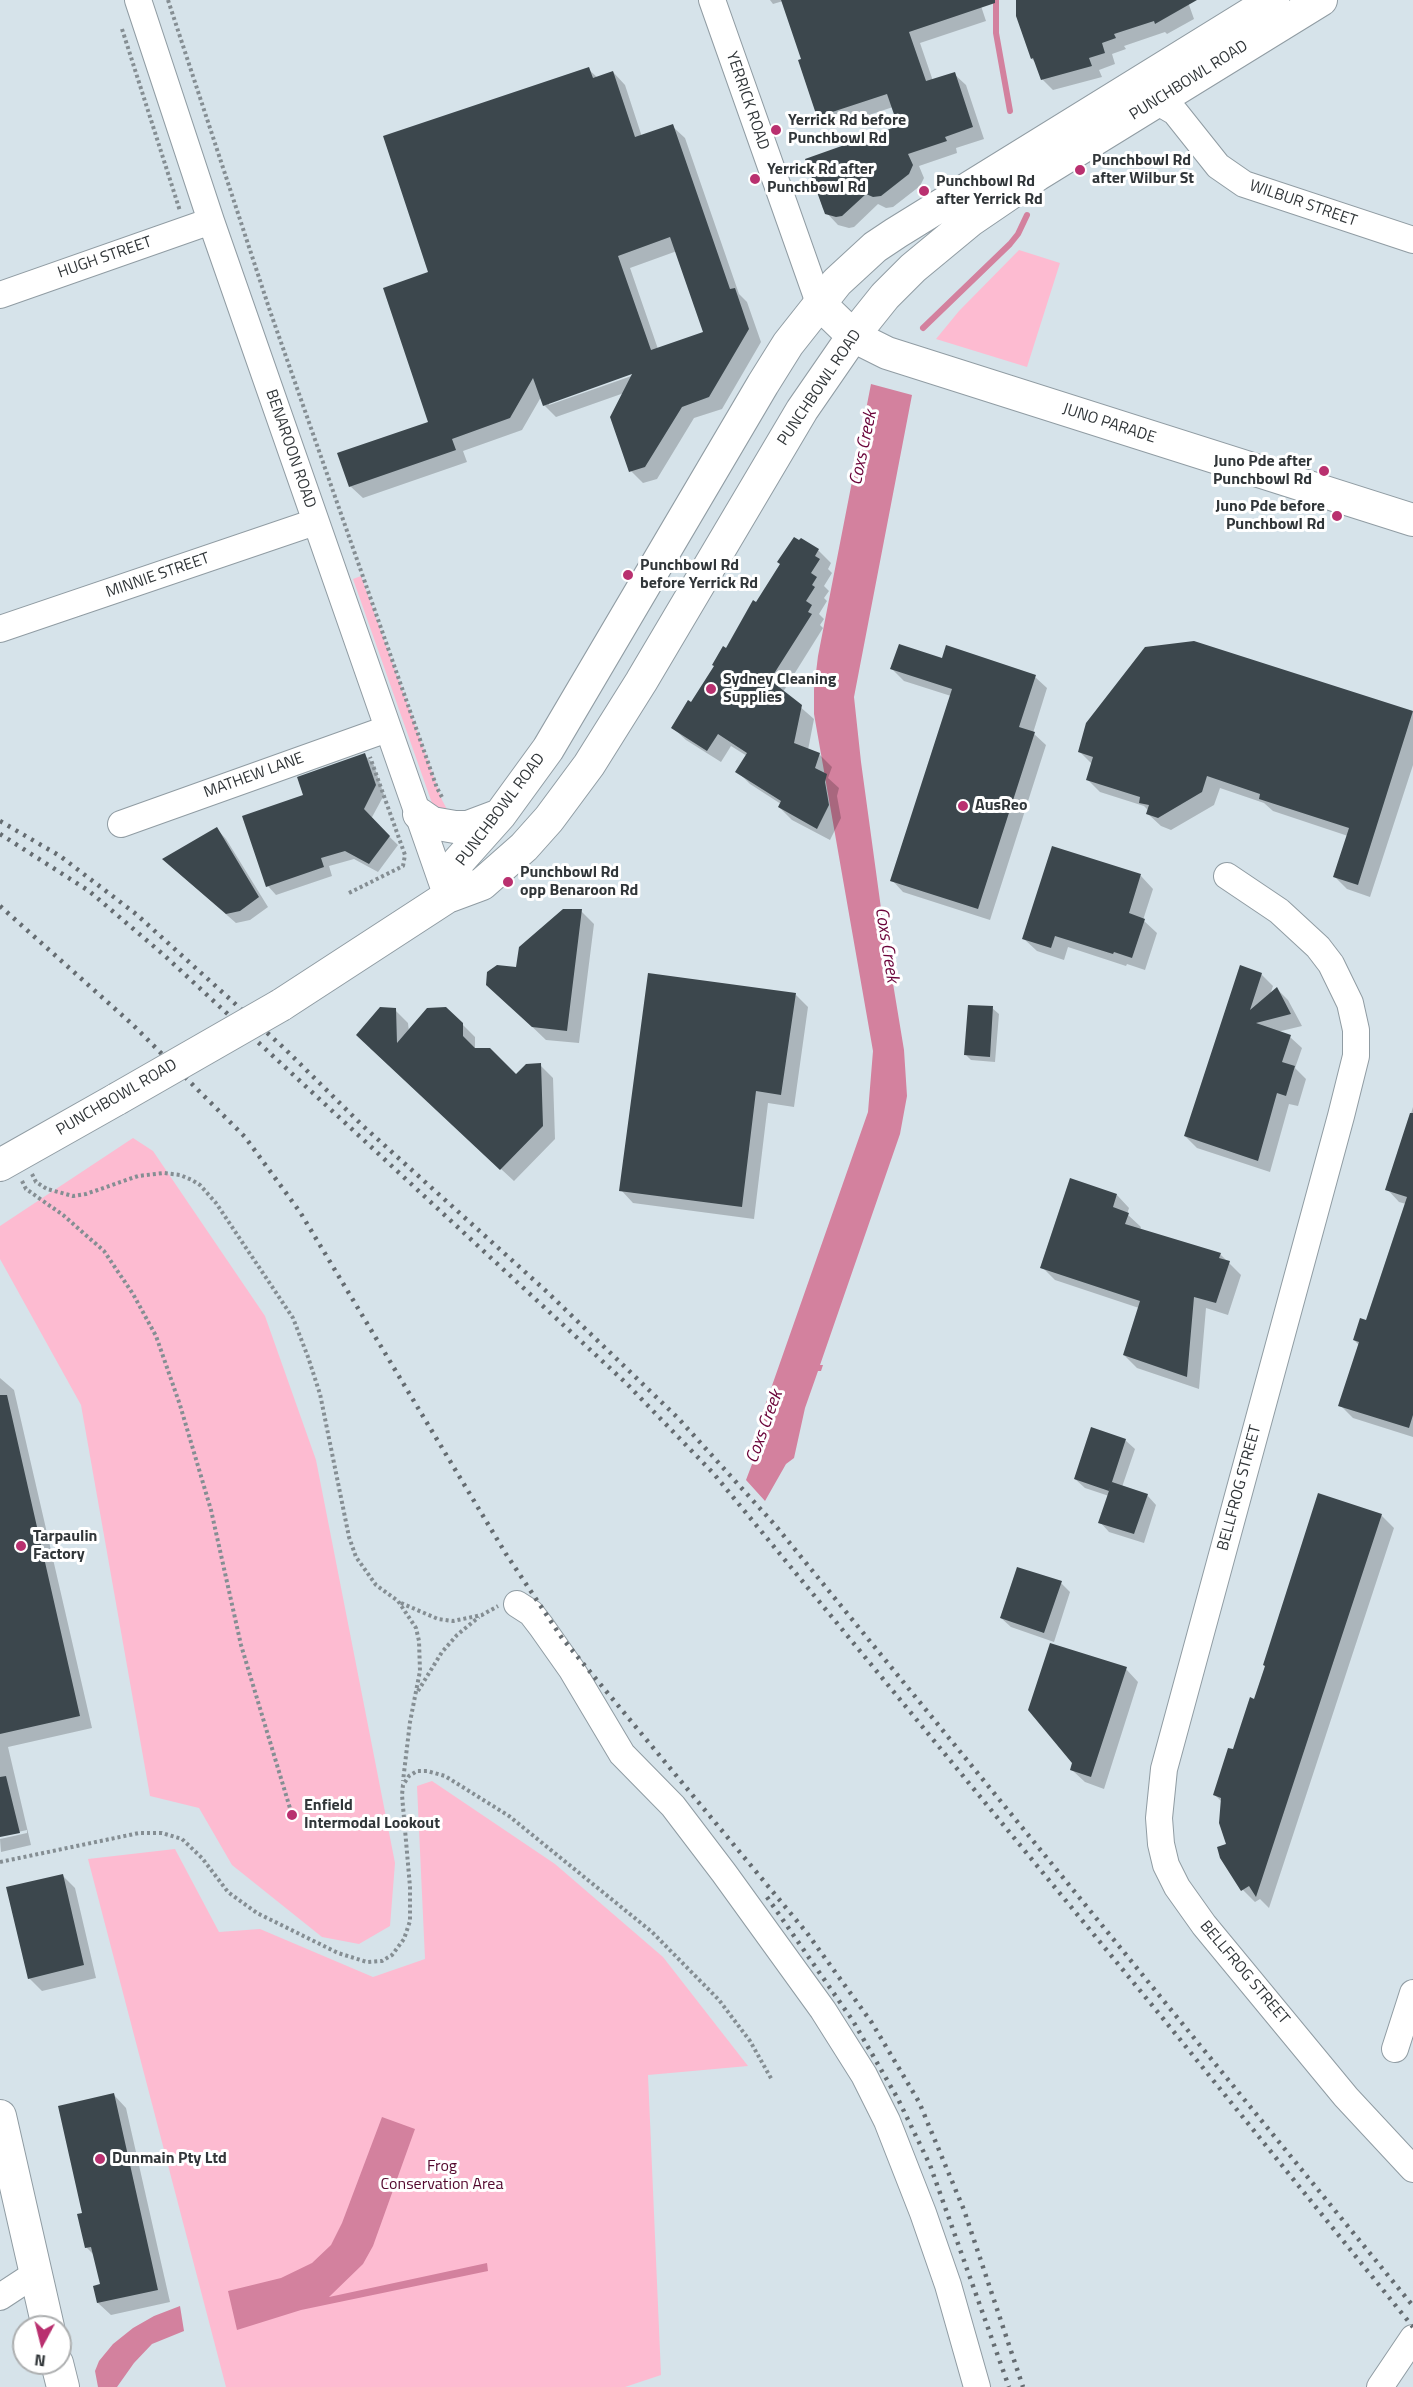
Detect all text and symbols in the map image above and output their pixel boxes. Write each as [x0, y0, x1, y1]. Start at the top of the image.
street label: PUNCHBOWL ROAD [1126, 37, 1252, 125]
street label: YERRICK ROAD [721, 49, 773, 153]
place label: Yerrick Rd before Punchbowl Rd [788, 111, 906, 149]
marker: Yerrick Rd before Punchbowl Rd [769, 123, 783, 137]
place label: Punchbowl Rd after Wilbur St [1092, 151, 1194, 189]
place label: Yerrick Rd after Punchbowl Rd [767, 160, 874, 198]
marker: Punchbowl Rd after Wilbur St [1073, 163, 1087, 177]
marker: Yerrick Rd after Punchbowl Rd [748, 172, 762, 186]
place label: Punchbowl Rd after Yerrick Rd [936, 172, 1043, 210]
street label: WILBUR STREET [1247, 177, 1359, 231]
marker: Punchbowl Rd after Yerrick Rd [917, 184, 931, 198]
street label: HUGH STREET [55, 233, 155, 283]
street label: PUNCHBOWL ROAD [774, 326, 866, 450]
street label: BENAROON ROAD [261, 387, 319, 511]
street label: JUNO PARADE [1060, 400, 1158, 448]
water label: Coxs Creek [846, 409, 882, 487]
place label: Juno Pde after Punchbowl Rd [1213, 452, 1312, 490]
marker: Juno Pde after Punchbowl Rd [1317, 464, 1331, 478]
place label: Juno Pde before Punchbowl Rd [1215, 497, 1325, 535]
marker: Juno Pde before Punchbowl Rd [1330, 509, 1344, 523]
street label: MINNIE STREET [104, 549, 212, 603]
place label: Punchbowl Rd before Yerrick Rd [640, 556, 758, 594]
marker: Punchbowl Rd before Yerrick Rd [621, 568, 635, 582]
place label: Sydney Cleaning Supplies [723, 670, 836, 708]
marker: Sydney Cleaning Supplies [704, 682, 718, 696]
street label: MATHEW LANE [201, 749, 307, 803]
street label: PUNCHBOWL ROAD [452, 750, 550, 870]
place label: AusReo [975, 796, 1027, 816]
marker: AusReo [956, 799, 970, 813]
place label: Punchbowl Rd opp Benaroon Rd [520, 863, 638, 901]
marker: Punchbowl Rd opp Benaroon Rd [501, 875, 515, 889]
water label: Coxs Creek [869, 906, 903, 984]
street label: PUNCHBOWL ROAD [53, 1056, 181, 1140]
water label: Coxs Creek [742, 1388, 788, 1466]
street label: BELLFROG STREET [1214, 1423, 1266, 1553]
place label: Tarpaulin Factory [33, 1527, 97, 1565]
marker: Tarpaulin Factory [14, 1539, 28, 1553]
place label: Enfield Intermodal Lookout [304, 1796, 440, 1834]
marker: Enfield Intermodal Lookout [285, 1808, 299, 1822]
street label: BELLFROG STREET [1195, 1917, 1293, 2029]
place label: Dunmain Pty Ltd [112, 2149, 227, 2169]
marker: Dunmain Pty Ltd [93, 2152, 107, 2166]
park label: Frog Conservation Area [381, 2157, 503, 2195]
north arrow [12, 2315, 72, 2375]
text: N [33, 2348, 47, 2373]

